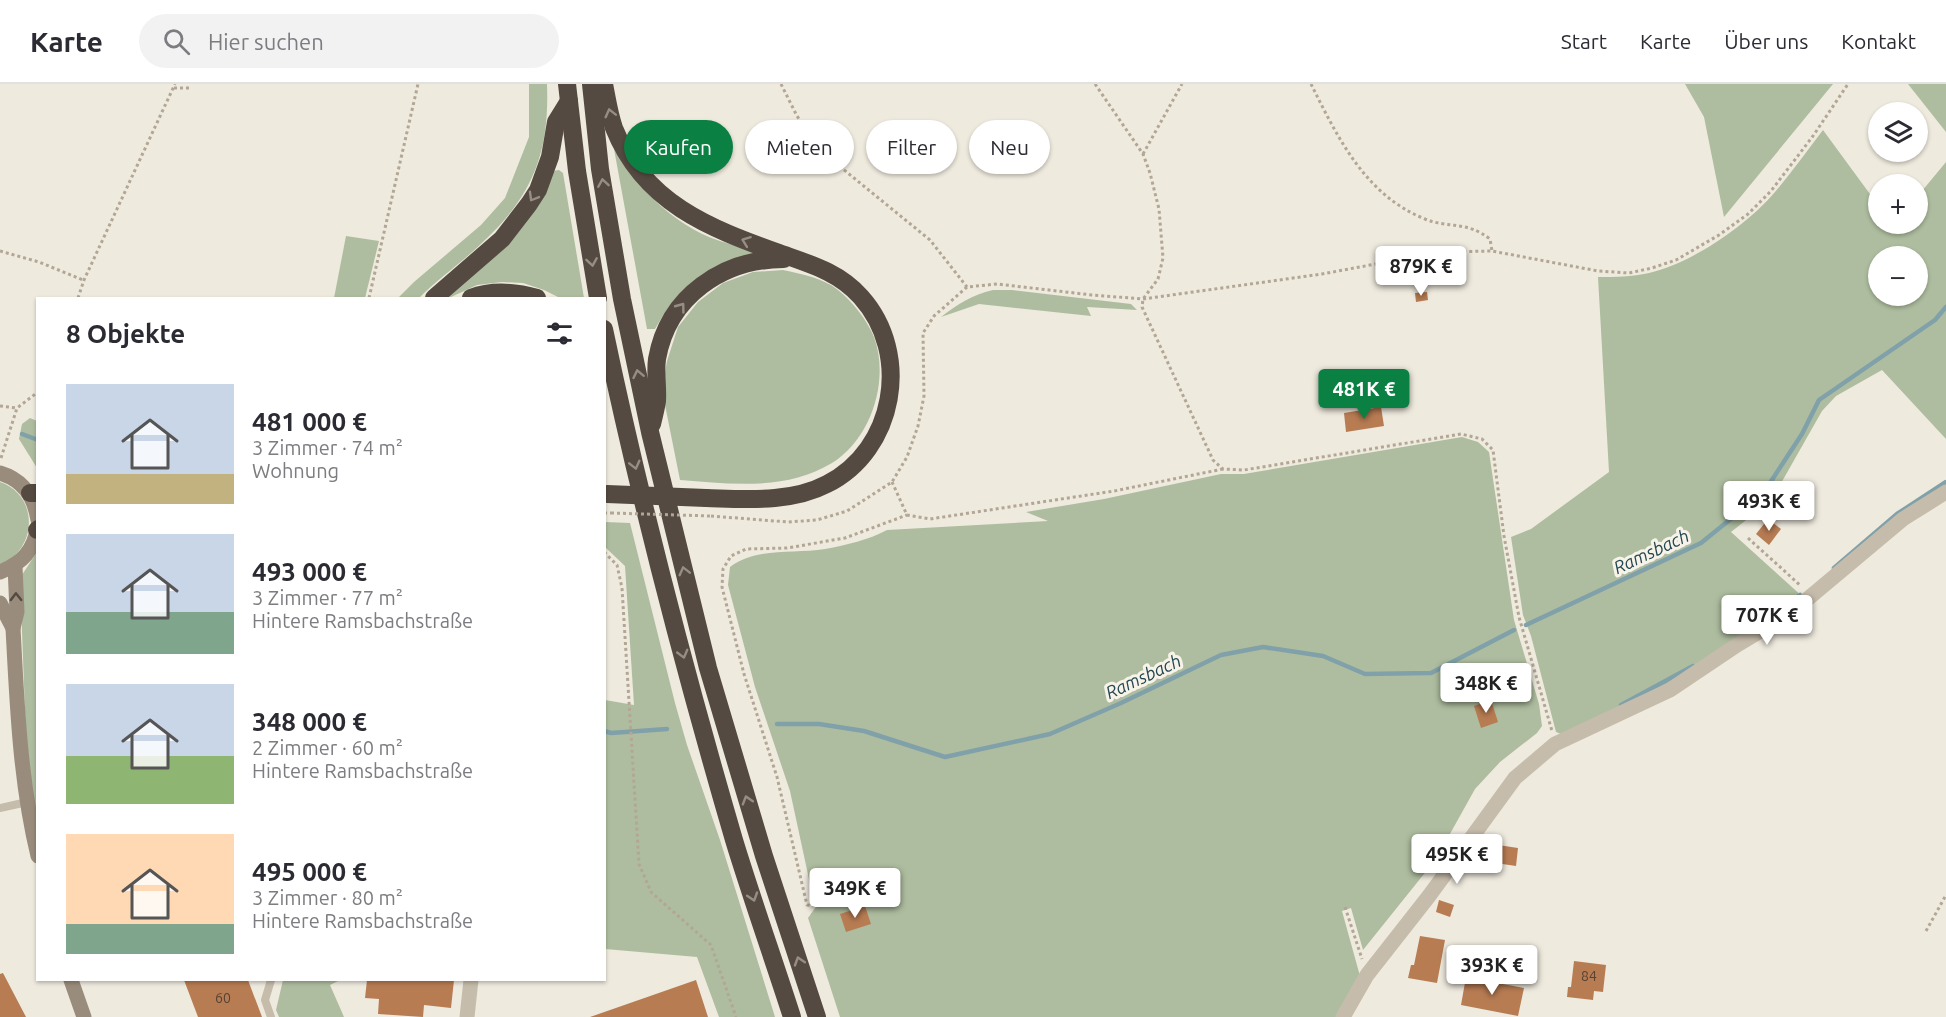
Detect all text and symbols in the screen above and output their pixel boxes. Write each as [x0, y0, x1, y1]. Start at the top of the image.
search box [139, 14, 559, 68]
icon: search [160, 25, 193, 58]
text: Karte [30, 26, 103, 57]
text: Hier suchen [208, 29, 324, 54]
text: Start [1561, 29, 1607, 53]
text: Karte [1640, 29, 1691, 53]
text: Über uns [1724, 29, 1808, 53]
text: Kontakt [1841, 29, 1916, 53]
map controls [1868, 102, 1928, 306]
button: layers [1868, 102, 1928, 162]
one-way arrow [605, 108, 617, 119]
chip: Kaufen [624, 120, 733, 174]
chip: Mieten [745, 120, 854, 174]
chip: Filter [866, 120, 957, 174]
chip: Neu [969, 120, 1050, 174]
button: + [1868, 174, 1928, 234]
one-way arrow [597, 178, 609, 187]
one-way arrow [529, 191, 540, 201]
one-way arrow [741, 236, 752, 248]
pin: 879K € [1372, 246, 1470, 297]
button: − [1868, 246, 1928, 306]
text: 879K € [1389, 254, 1453, 277]
one-way arrow [586, 258, 598, 267]
one-way arrow [674, 303, 685, 314]
icon: filters [543, 317, 576, 350]
text: 8 Objekte [66, 319, 185, 348]
pin: 481K € [1315, 369, 1413, 420]
one-way arrow [632, 370, 645, 380]
text: 481K € [1332, 377, 1396, 400]
text: 481 000 € [252, 407, 367, 436]
icon: home [114, 408, 186, 480]
text: 3 Zimmer · 74 m² [252, 436, 403, 459]
text: Wohnung [252, 459, 339, 482]
one-way arrow [627, 460, 640, 470]
pin: 493K € [1720, 481, 1818, 532]
text: 493K € [1737, 489, 1801, 512]
water label: Ramsbach [1610, 525, 1692, 577]
text: 493 000 € [252, 557, 367, 586]
icon: home [114, 558, 186, 630]
one-way arrow [679, 567, 692, 577]
text: 3 Zimmer · 77 m² [252, 586, 403, 609]
one-way arrow [10, 593, 23, 602]
pin: 707K € [1718, 595, 1816, 646]
text: 707K € [1735, 603, 1799, 626]
text: Hintere Ramsbachstraße [252, 609, 473, 632]
one-way arrow [676, 648, 688, 659]
water label: Ramsbach [1102, 650, 1184, 702]
pin: 348K € [1437, 663, 1535, 714]
text: 348K € [1454, 671, 1518, 694]
text: 348 000 € [252, 707, 367, 736]
icon: home [114, 708, 186, 780]
text: 2 Zimmer · 60 m² [252, 736, 403, 759]
text: Hintere Ramsbachstraße [252, 759, 473, 782]
one-way arrow [742, 795, 754, 806]
pin: 495K € [1408, 834, 1506, 885]
text: 495K € [1425, 842, 1489, 865]
text: 495 000 € [252, 857, 367, 886]
icon: home [114, 858, 186, 930]
pin: 349K € [806, 868, 904, 919]
text: 349K € [823, 876, 887, 899]
text: 3 Zimmer · 80 m² [252, 886, 403, 909]
one-way arrow [745, 891, 758, 902]
text: Hintere Ramsbachstraße [252, 909, 473, 932]
pin: 393K € [1443, 945, 1541, 996]
text: 393K € [1460, 953, 1524, 976]
one-way arrow [793, 956, 806, 967]
house number: 84 [1581, 968, 1597, 984]
house number: 60 [215, 990, 231, 1006]

